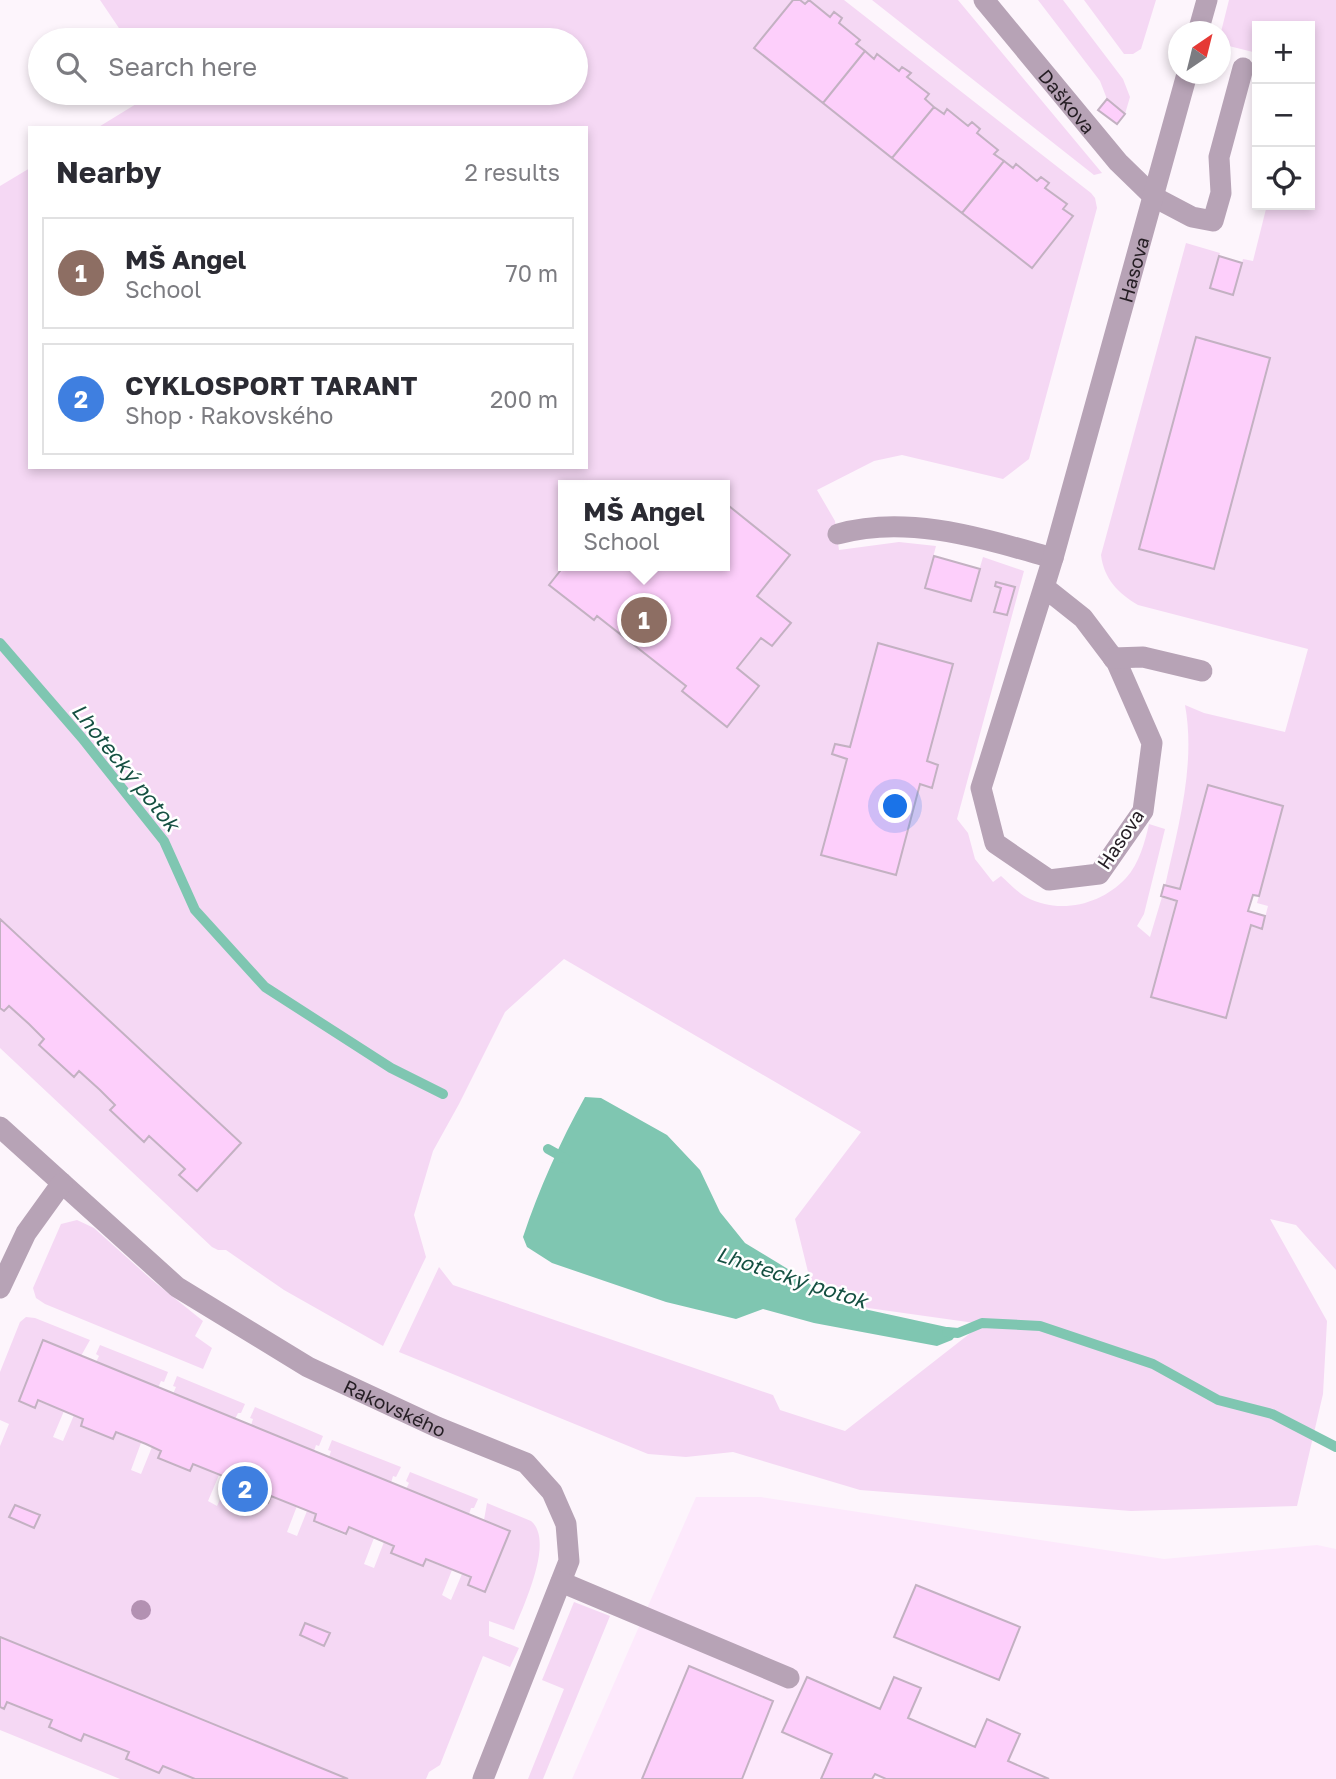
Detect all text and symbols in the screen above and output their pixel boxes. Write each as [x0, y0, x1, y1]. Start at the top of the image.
north arrow [1168, 21, 1231, 84]
map controls [1252, 21, 1315, 210]
button: + [1252, 21, 1315, 84]
search box [28, 28, 588, 105]
icon: search [52, 48, 90, 86]
text: Search here [108, 51, 257, 82]
street label: Daškova [1034, 64, 1101, 138]
button: − [1252, 84, 1315, 147]
button: locate [1252, 147, 1315, 210]
text: Nearby [56, 154, 161, 190]
text: 2 results [464, 158, 560, 186]
street label: Hasova [1113, 234, 1153, 305]
text: MŠ Angel [125, 244, 246, 275]
text: 1 [75, 259, 87, 287]
text: 70 m [505, 259, 558, 287]
text: School [125, 275, 201, 303]
text: CYKLOSPORT TARANT [125, 370, 418, 401]
text: 2 [74, 385, 88, 413]
text: 200 m [490, 385, 558, 413]
text: Shop · Rakovského [125, 401, 333, 429]
popup [558, 480, 730, 571]
text: MŠ Angel [583, 496, 705, 527]
text: School [583, 527, 660, 555]
pin: 1 [621, 594, 667, 646]
water label: Lhotecký potok [67, 698, 187, 838]
your location [878, 789, 912, 823]
street label: Hasova [1092, 805, 1148, 873]
water label: Lhotecký potok [713, 1240, 873, 1314]
street label: Rakovského [340, 1374, 449, 1441]
pin: 2 [222, 1463, 268, 1515]

